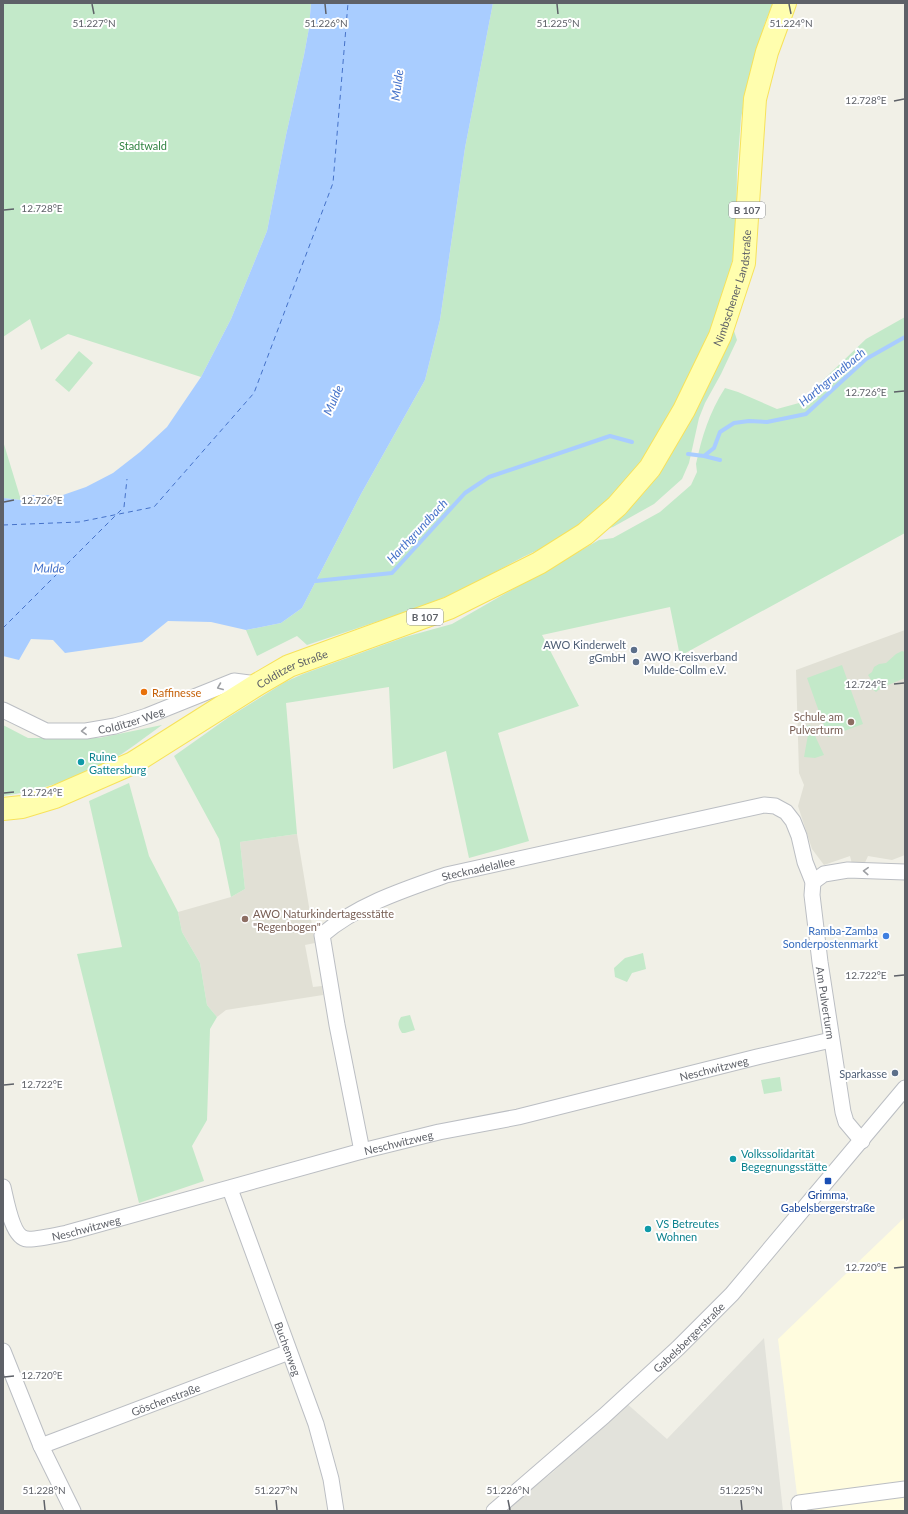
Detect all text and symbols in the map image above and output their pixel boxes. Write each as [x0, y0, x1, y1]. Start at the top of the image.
text: 51.227°N [72, 17, 116, 29]
text: 51.226°N [304, 17, 348, 29]
text: 51.225°N [536, 17, 580, 29]
text: 51.224°N [769, 17, 813, 29]
water label: Mulde [388, 68, 406, 102]
text: 12.728°E [845, 94, 887, 106]
park label: Stadtwald [119, 139, 167, 152]
text: 12.728°E [21, 202, 63, 214]
road number: B 107 [729, 202, 765, 218]
street label: Nimbschener Landstraße [710, 229, 753, 348]
water label: Harthgrundbach [796, 345, 868, 409]
water label: Mulde [320, 382, 346, 417]
text: 12.726°E [845, 386, 887, 398]
text: 12.726°E [21, 494, 63, 506]
water label: Harthgrundbach [383, 496, 451, 566]
water label: Mulde [33, 560, 65, 576]
road number: B 107 [407, 609, 443, 625]
place label: AWO Kinderwelt gGmbH [543, 638, 626, 664]
marker: AWO Kinderwelt gGmbH [629, 645, 639, 655]
street label: Colditzer Straße [254, 646, 329, 690]
place label: AWO Kreisverband Mulde-Collm e.V. [644, 650, 737, 676]
marker: AWO Kreisverband Mulde-Collm e.V. [631, 657, 641, 667]
text: 12.724°E [845, 678, 887, 690]
one-way arrow [216, 682, 223, 690]
place label: Raffinesse [152, 686, 201, 699]
marker: Raffinesse [139, 687, 149, 697]
street label: Colditzer Weg [97, 703, 166, 735]
place label: Schule am Pulverturm [789, 710, 843, 736]
marker: Schule am Pulverturm [846, 717, 856, 727]
one-way arrow [81, 727, 87, 735]
place label: Ruine Gattersburg [89, 750, 147, 776]
marker: Ruine Gattersburg [76, 757, 86, 767]
text: 12.724°E [21, 786, 63, 798]
street label: Stecknadelallee [439, 854, 516, 883]
one-way arrow [863, 867, 869, 875]
place label: AWO Naturkindertagesstätte "Regenbogen" [253, 907, 394, 933]
marker: AWO Naturkindertagesstätte "Regenbogen" [240, 914, 250, 924]
place label: Ramba-Zamba Sonderpostenmarkt [783, 924, 878, 950]
marker: Ramba-Zamba Sonderpostenmarkt [881, 931, 891, 941]
street label: Am Pulverturm [814, 966, 838, 1040]
text: 12.722°E [845, 969, 887, 981]
street label: Neschwitzweg [678, 1053, 750, 1083]
place label: Sparkasse [839, 1067, 887, 1080]
marker: Sparkasse [890, 1068, 900, 1078]
text: 12.722°E [21, 1078, 63, 1090]
street label: Neschwitzweg [363, 1127, 434, 1157]
place label: Volkssolidarität Begegnungsstätte [741, 1147, 827, 1173]
marker: Volkssolidarität Begegnungsstätte [728, 1154, 738, 1164]
marker: Grimma, Gabelsbergerstraße [823, 1176, 833, 1186]
place label: Grimma, Gabelsbergerstraße [781, 1188, 875, 1214]
street label: Neschwitzweg [50, 1212, 122, 1242]
place label: VS Betreutes Wohnen [656, 1217, 719, 1243]
marker: VS Betreutes Wohnen [643, 1224, 653, 1234]
text: 12.720°E [845, 1261, 887, 1273]
street label: Gabelsbergerstraße [650, 1299, 727, 1374]
street label: Buchenweg [273, 1320, 304, 1378]
text: 12.720°E [21, 1369, 63, 1381]
street label: Göschenstraße [129, 1380, 202, 1418]
text: 51.228°N [22, 1484, 66, 1496]
text: 51.227°N [254, 1484, 298, 1496]
text: 51.226°N [486, 1484, 530, 1496]
text: 51.225°N [719, 1484, 763, 1496]

